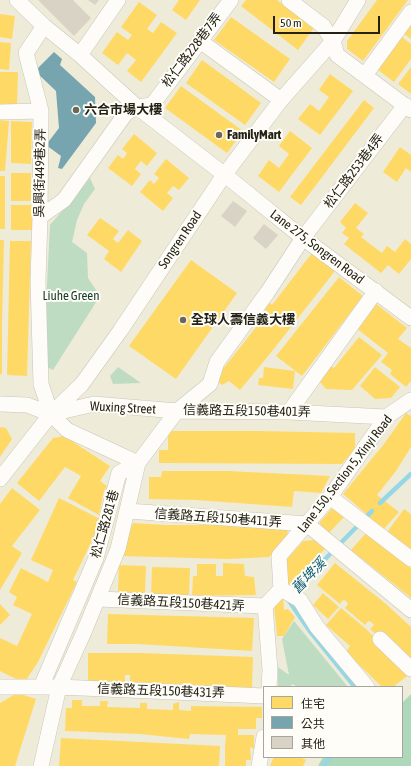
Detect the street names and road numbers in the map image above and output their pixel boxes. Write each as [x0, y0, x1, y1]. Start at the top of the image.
street label: 松仁路228巷7弄 [159, 10, 225, 90]
street label: 吳興街449巷2弄 [31, 128, 49, 218]
street label: 松仁路253巷4弄 [321, 131, 387, 211]
street label: Lane 275, Songren Road [267, 207, 367, 287]
street label: Songren Road [155, 208, 205, 272]
street label: Wuxing Street [90, 398, 156, 418]
street label: 信義路五段150巷401弄 [183, 402, 311, 420]
street label: Lane 150, Section 5, Xinyi Road [294, 412, 396, 536]
street label: 松仁路281巷 [88, 488, 122, 560]
street label: 信義路五段150巷411弄 [154, 506, 282, 530]
street label: 信義路五段150巷421弄 [117, 592, 245, 614]
street label: 信義路五段150巷431弄 [97, 681, 225, 701]

